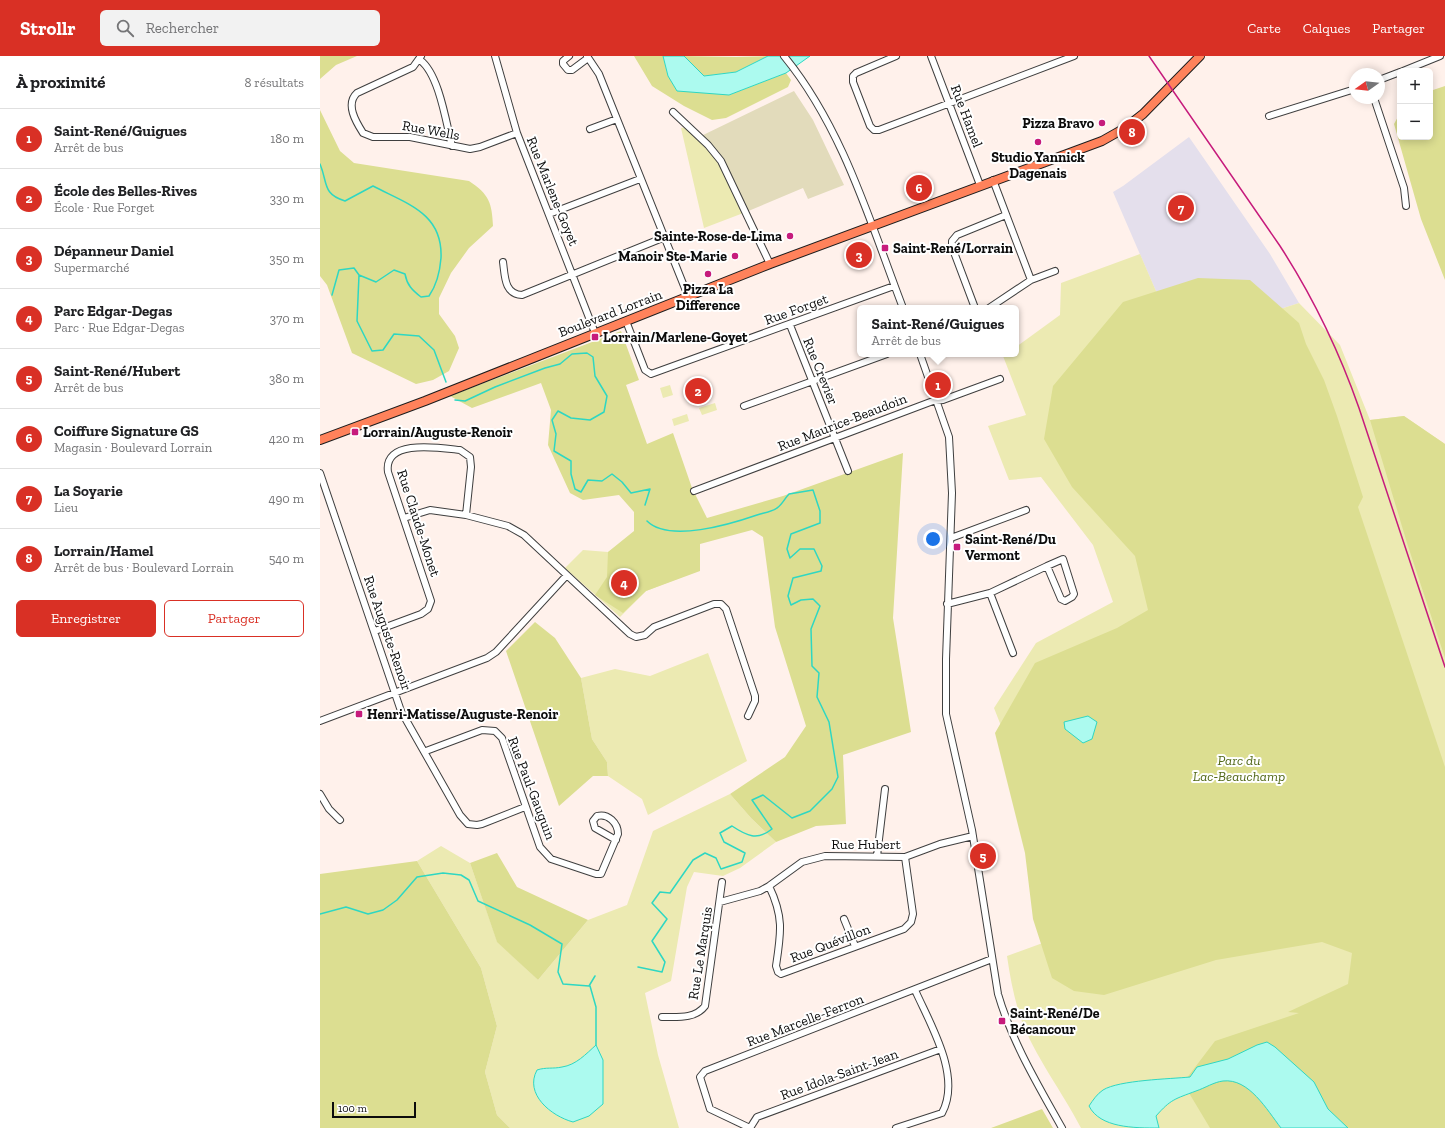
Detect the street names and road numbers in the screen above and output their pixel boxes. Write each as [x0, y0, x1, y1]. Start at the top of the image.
street label: Rue Hamel [947, 82, 986, 150]
street label: Rue Wells [401, 117, 461, 144]
street label: Rue Marlene-Goyet [523, 134, 582, 249]
street label: Boulevard Lorrain [556, 286, 664, 341]
street label: Rue Forget [762, 290, 831, 329]
street label: Rue Crevier [799, 335, 842, 407]
street label: Rue Maurice-Beaudoin [775, 390, 909, 455]
street label: Rue Claude-Monet [393, 468, 444, 580]
street label: Rue Auguste-Renoir [360, 573, 415, 693]
street label: Rue Paul-Gauguin [504, 734, 559, 842]
street label: Rue Hubert [831, 836, 902, 853]
street label: Rue Le Marquis [685, 905, 716, 1001]
street label: Rue Quévillon [788, 920, 873, 967]
street label: Rue Marcelle-Ferron [744, 990, 866, 1051]
street label: Rue Idola-Saint-Jean [778, 1045, 900, 1104]

